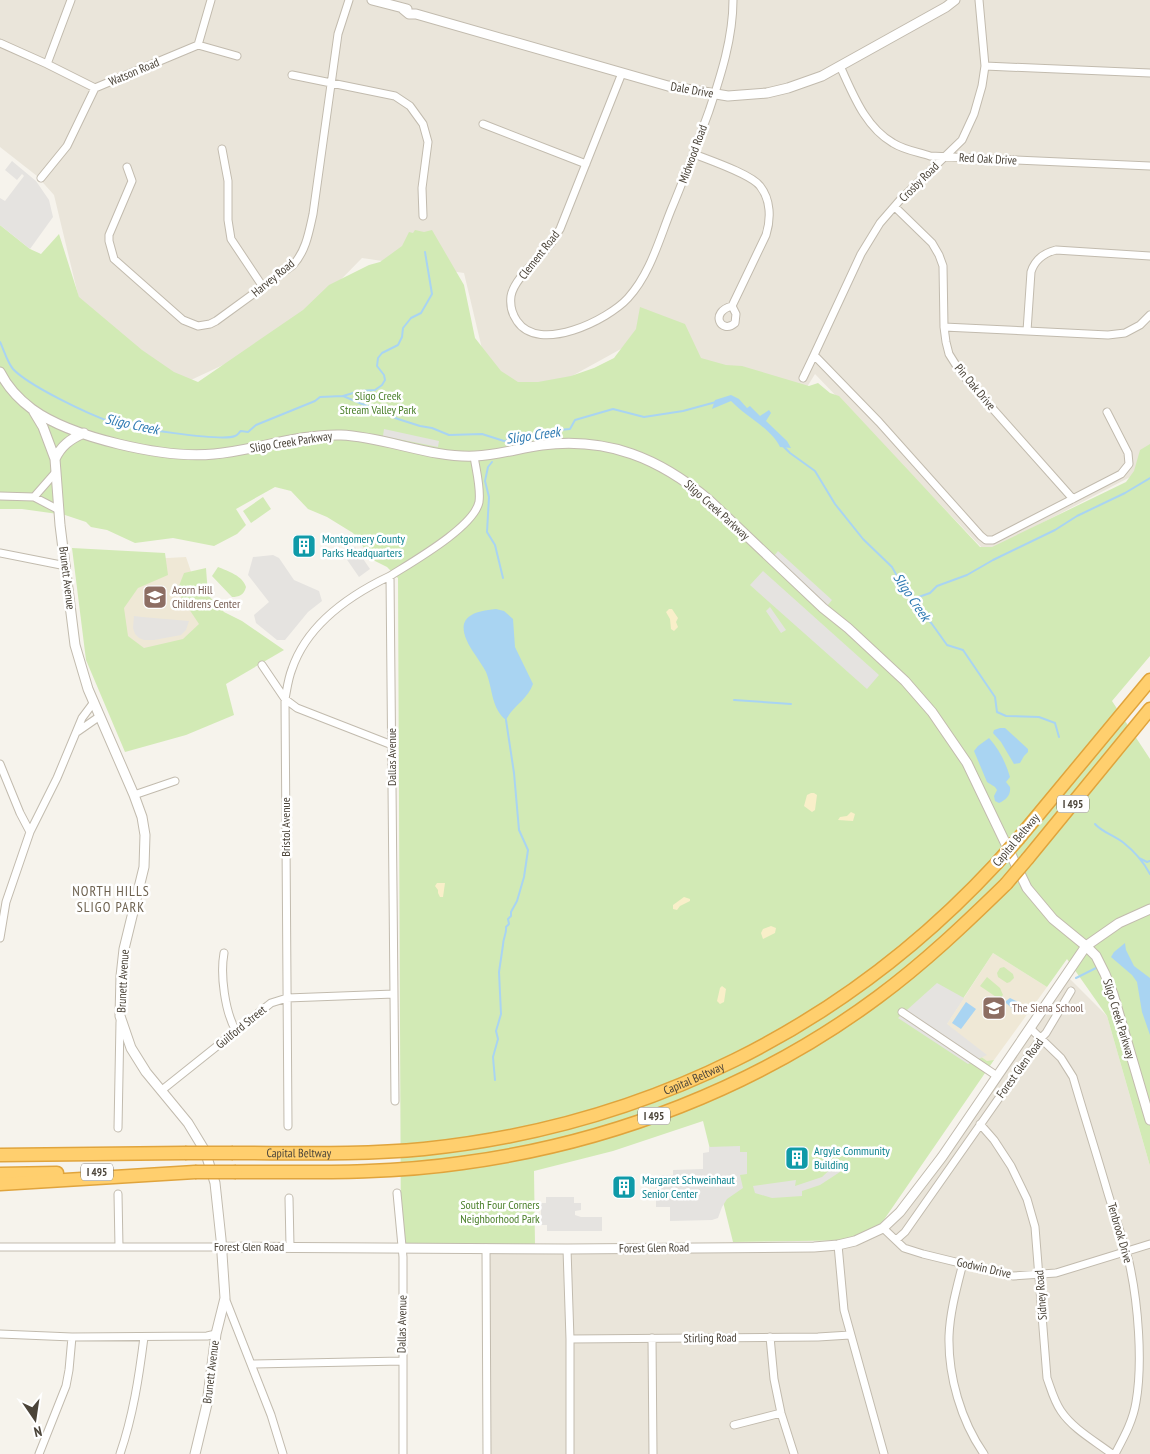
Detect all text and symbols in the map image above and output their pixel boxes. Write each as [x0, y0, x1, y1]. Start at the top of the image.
street label: Watson Road [106, 54, 161, 89]
street label: Dale Drive [670, 78, 715, 101]
street label: Midwood Road [675, 123, 710, 185]
street label: Red Oak Drive [959, 149, 1017, 168]
street label: Crosby Road [896, 159, 942, 205]
street label: Clement Road [515, 227, 562, 282]
street label: Harvey Road [248, 256, 297, 300]
street label: Pin Oak Drive [952, 360, 999, 413]
park label: Sligo Creek Stream Valley Park [340, 388, 416, 417]
water label: Sligo Creek [104, 410, 162, 439]
water label: Sligo Creek [505, 422, 563, 448]
street label: Sligo Creek Parkway [249, 428, 334, 455]
street label: Sligo Creek Parkway [681, 476, 754, 543]
place label: Montgomery County Parks Headquarters [322, 531, 405, 560]
building icon: Montgomery County Parks Headquarters [291, 533, 317, 559]
street label: Brunett Avenue [56, 545, 79, 610]
water label: Sligo Creek [889, 569, 936, 626]
place label: Acorn Hill Childrens Center [172, 582, 241, 611]
school or university icon: Acorn Hill Childrens Center [142, 584, 168, 610]
street label: Dallas Avenue [384, 728, 399, 786]
road number: I 495 [1057, 796, 1089, 812]
street label: Bristol Avenue [278, 797, 293, 857]
street label: Capital Beltway [989, 810, 1042, 869]
district label: NORTH HILLS SLIGO PARK [72, 882, 150, 916]
street label: Brunett Avenue [113, 949, 132, 1013]
street label: Sligo Creek Parkway [1100, 977, 1139, 1061]
school or university icon: The Siena School [981, 995, 1007, 1021]
place label: The Siena School [1012, 1000, 1084, 1015]
street label: Guilford Street [212, 1001, 269, 1051]
street label: Forest Glen Road [993, 1035, 1046, 1101]
street label: Capital Beltway [661, 1058, 727, 1098]
road number: I 495 [638, 1108, 670, 1124]
place label: Argyle Community Building [814, 1143, 890, 1172]
street label: Capital Beltway [266, 1145, 332, 1160]
building icon: Argyle Community Building [784, 1145, 810, 1171]
road number: I 495 [81, 1164, 113, 1180]
place label: Margaret Schweinhaut Senior Center [642, 1172, 736, 1201]
building icon: Margaret Schweinhaut Senior Center [611, 1174, 637, 1200]
park label: South Four Corners Neighborhood Park [460, 1197, 540, 1226]
street label: Tenbrook Drive [1105, 1201, 1136, 1265]
street label: Forest Glen Road [214, 1239, 284, 1254]
street label: Forest Glen Road [619, 1239, 689, 1256]
street label: Godwin Drive [955, 1254, 1013, 1281]
street label: Sidney Road [1031, 1270, 1050, 1321]
street label: Dallas Avenue [393, 1295, 410, 1353]
street label: Stirling Road [683, 1330, 737, 1345]
street label: Brunett Avenue [199, 1339, 222, 1404]
north arrow [10, 1394, 60, 1444]
text: N [32, 1422, 44, 1441]

